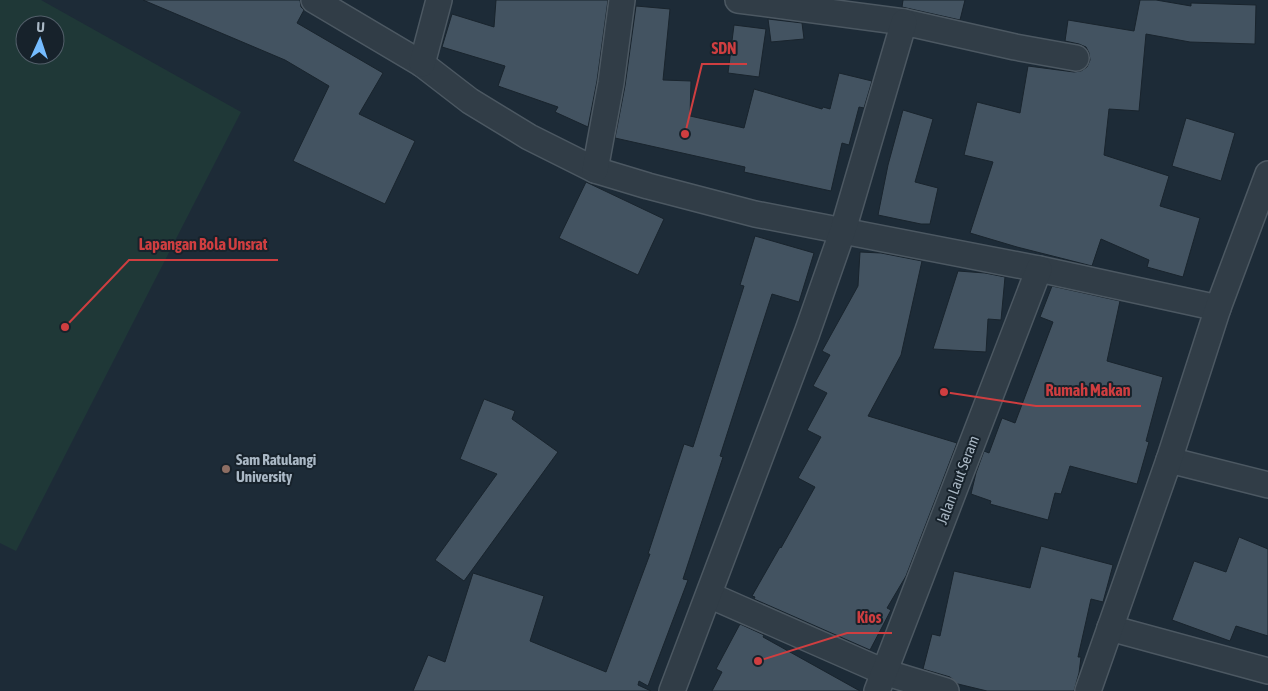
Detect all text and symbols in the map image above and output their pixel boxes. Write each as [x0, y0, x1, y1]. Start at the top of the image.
north arrow [15, 15, 65, 65]
text: U [36, 19, 45, 35]
callout: SDN [702, 33, 747, 64]
text: SDN [711, 39, 737, 57]
callout: Lapangan Bola Unsrat [129, 229, 278, 260]
text: Lapangan Bola Unsrat [139, 235, 268, 253]
callout: Rumah Makan [1036, 375, 1141, 406]
text: Rumah Makan [1045, 381, 1131, 399]
street label: Jalan Laut Seram [933, 433, 982, 526]
place label: Sam Ratulangi University [236, 451, 316, 485]
marker: Sam Ratulangi University [220, 463, 232, 475]
callout: Kios [847, 602, 892, 633]
text: Kios [857, 608, 882, 626]

